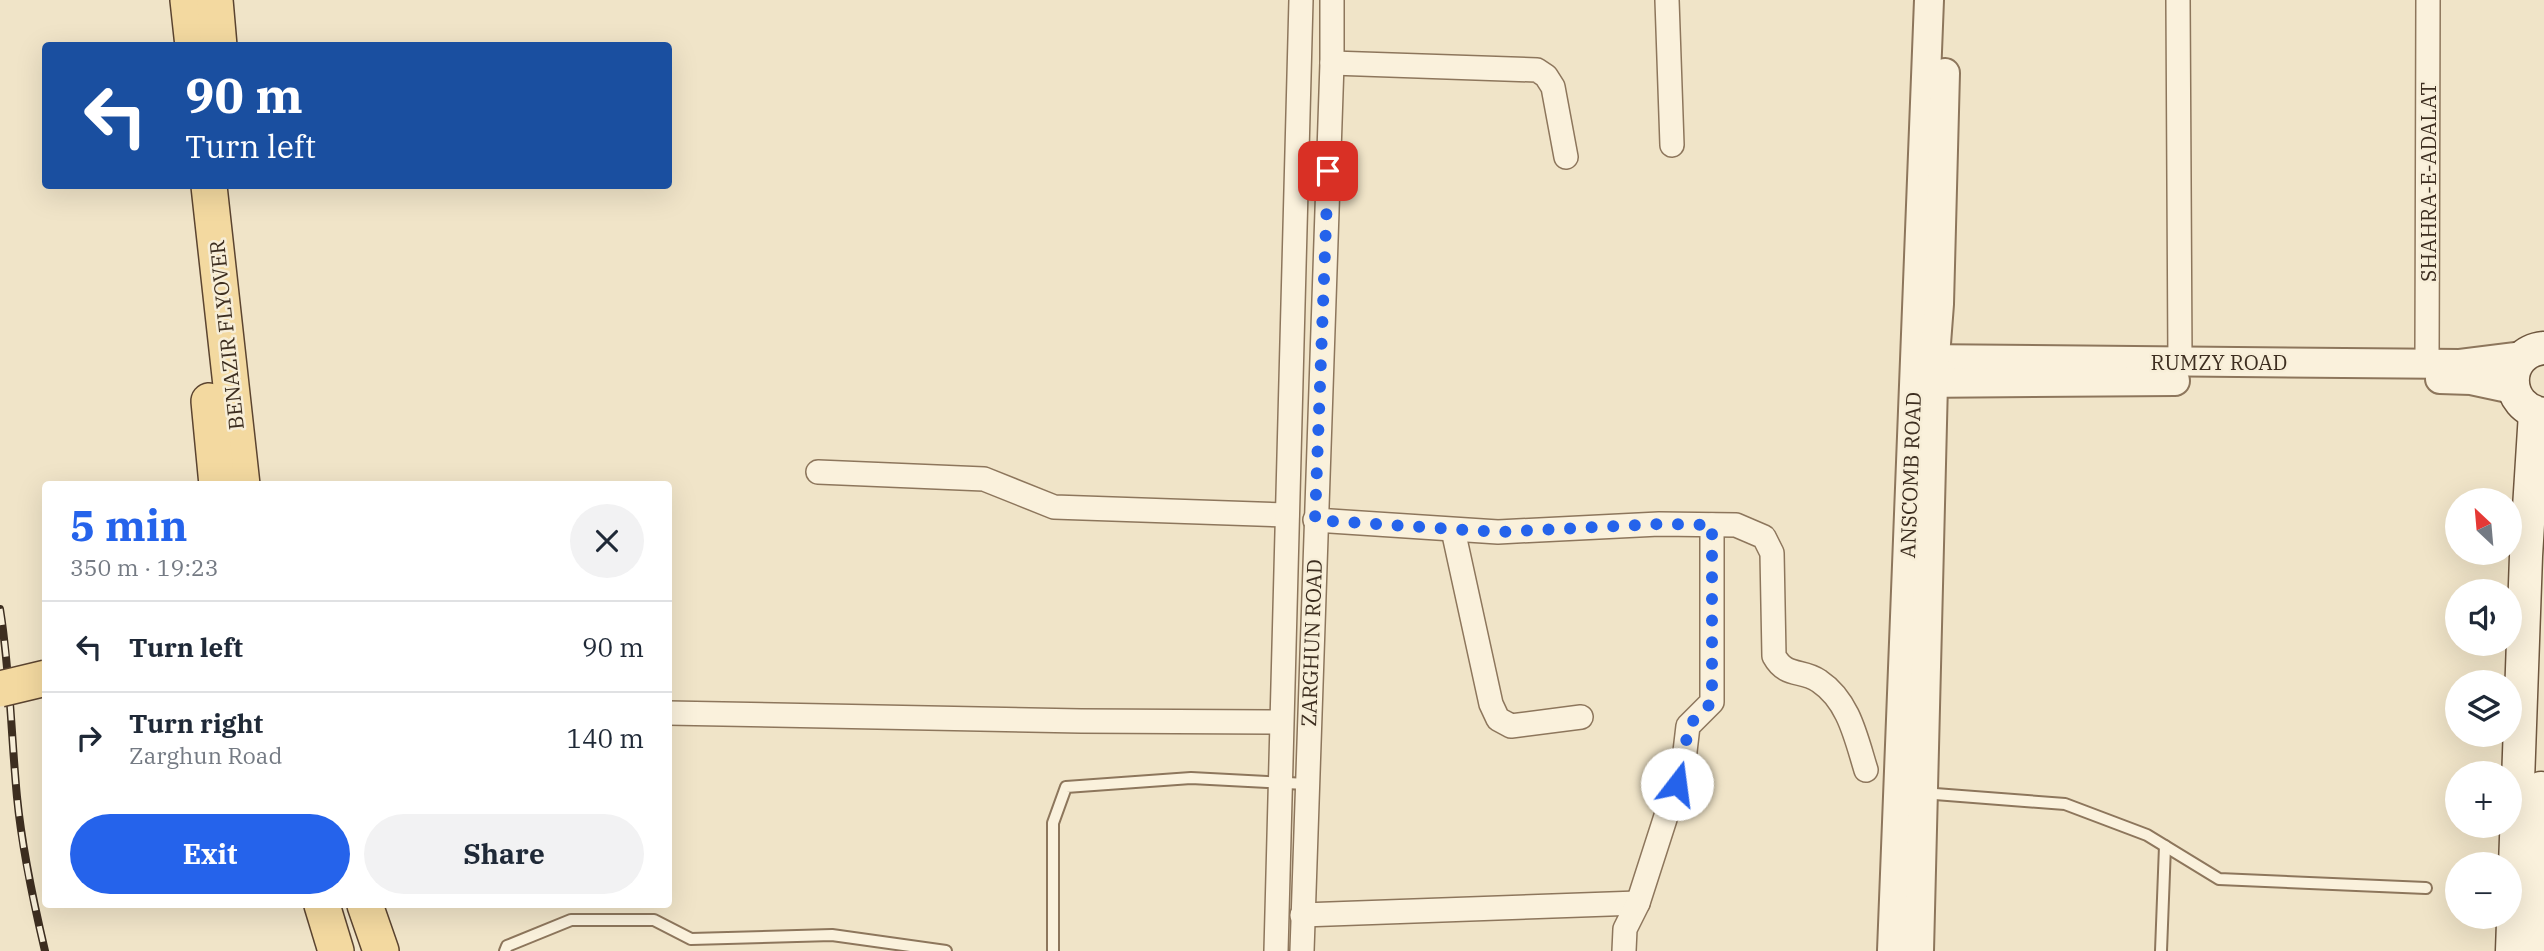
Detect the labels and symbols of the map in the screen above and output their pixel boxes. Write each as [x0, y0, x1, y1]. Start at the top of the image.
street label: SHAHRA-E-ADALAT [2414, 82, 2442, 282]
pin [1298, 141, 1358, 201]
street label: BENAZIR FLYOVER [202, 239, 250, 431]
street label: RUMZY ROAD [2151, 348, 2287, 376]
street label: ANSCOMB ROAD [1893, 391, 1927, 559]
north arrow [2445, 488, 2522, 565]
street label: ZARGHUN ROAD [1294, 559, 1328, 727]
position arrow [1640, 747, 1714, 821]

